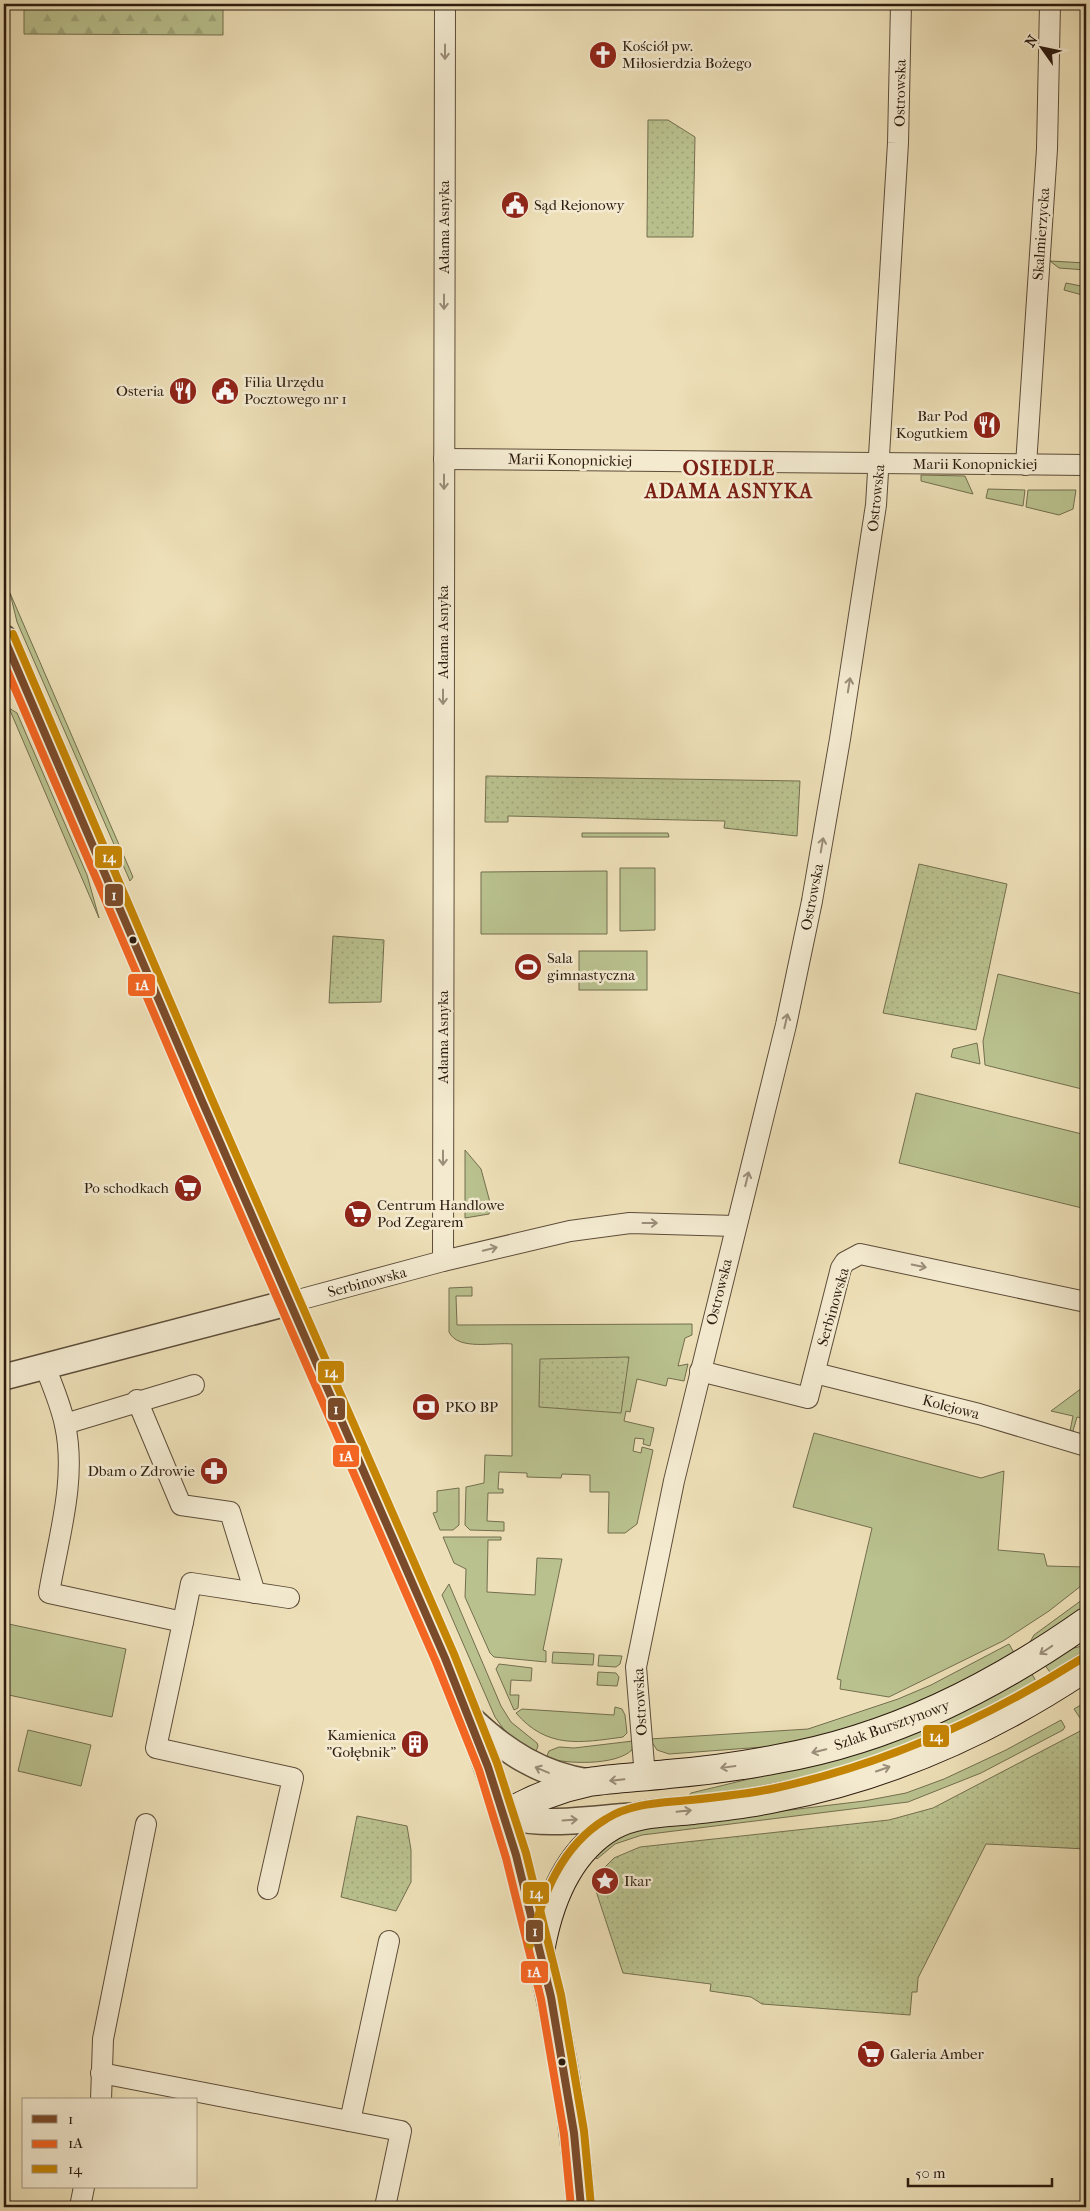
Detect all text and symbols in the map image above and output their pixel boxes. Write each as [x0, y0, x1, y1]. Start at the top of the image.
north arrow [1018, 22, 1068, 72]
text: N [1021, 32, 1042, 50]
place label: Kościół pw. Miłosierdzia Bożego [622, 37, 752, 72]
church icon: Kościół pw. Miłosierdzia Bożego [588, 40, 618, 70]
one-way arrow [440, 44, 450, 60]
street label: Ostrowska [890, 58, 910, 127]
street label: Adama Asnyka [435, 179, 453, 275]
street label: Skalmierzycka [1029, 186, 1053, 281]
public building icon: Sąd Rejonowy [500, 190, 530, 220]
place label: Sąd Rejonowy [534, 196, 626, 214]
one-way arrow [439, 294, 449, 310]
place label: Filia Urzędu Pocztowego nr 1 [244, 373, 347, 408]
restaurant icon: Osteria [168, 376, 198, 406]
public building icon: Filia Urzędu Pocztowego nr 1 [210, 376, 240, 406]
place label: Osteria [116, 382, 165, 400]
place label: Bar Pod Kogutkiem [896, 407, 969, 442]
restaurant icon: Bar Pod Kogutkiem [972, 410, 1002, 440]
street label: Marii Konopnickiej [508, 450, 632, 470]
street label: Marii Konopnickiej [913, 455, 1037, 473]
district label: OSIEDLE ADAMA ASNYKA [643, 457, 813, 503]
street label: Ostrowska [864, 462, 889, 533]
one-way arrow [439, 474, 449, 490]
street label: Adama Asnyka [434, 584, 452, 680]
one-way arrow [844, 677, 854, 693]
one-way arrow [438, 689, 448, 705]
one-way arrow [817, 837, 827, 853]
line badge: 14 [94, 845, 123, 869]
text: 14 [102, 849, 116, 866]
street label: Ostrowska [797, 861, 827, 932]
line badge: 1 [104, 883, 124, 907]
text: 1 [112, 887, 117, 904]
unlabelled marker [128, 935, 138, 945]
place label: Sala gimnastyczna [547, 949, 636, 984]
sports icon: Sala gimnastyczna [513, 952, 543, 982]
line badge: 1A [127, 973, 156, 997]
text: 1A [135, 977, 150, 994]
street label: Adama Asnyka [434, 989, 452, 1085]
one-way arrow [782, 1014, 791, 1030]
one-way arrow [438, 1150, 448, 1166]
one-way arrow [743, 1172, 752, 1188]
supermarket icon: Po schodkach [173, 1173, 203, 1203]
place label: Po schodkach [84, 1179, 170, 1197]
place label: Centrum Handlowe Pod Zegarem [377, 1196, 505, 1231]
supermarket icon: Centrum Handlowe Pod Zegarem [343, 1199, 373, 1229]
one-way arrow [642, 1218, 658, 1228]
one-way arrow [482, 1244, 498, 1253]
street label: Ostrowska [702, 1256, 736, 1327]
one-way arrow [911, 1262, 927, 1271]
street label: Serbinowska [326, 1263, 409, 1301]
street label: Serbinowska [813, 1265, 853, 1348]
line badge: 14 [317, 1360, 345, 1384]
text: 14 [324, 1364, 338, 1381]
street label: Kolejowa [920, 1391, 983, 1424]
bank icon: PKO BP [411, 1392, 441, 1422]
line badge: 1 [327, 1397, 346, 1421]
place label: PKO BP [445, 1398, 498, 1416]
text: 1 [334, 1401, 339, 1418]
line badge: 1A [332, 1444, 360, 1468]
text: 1A [339, 1448, 354, 1465]
pharmacy icon: Dbam o Zdrowie [199, 1456, 229, 1486]
place label: Dbam o Zdrowie [87, 1462, 196, 1480]
one-way arrow [1039, 1645, 1053, 1655]
street label: Ostrowska [629, 1667, 651, 1736]
street label: Szlak Bursztynowy [832, 1695, 953, 1754]
line badge: 14 [922, 1724, 950, 1748]
place label: Kamienica "Gołębnik" [326, 1726, 397, 1761]
text: 14 [929, 1728, 943, 1745]
building icon: Kamienica "Gołębnik" [400, 1729, 430, 1759]
one-way arrow [811, 1747, 827, 1756]
one-way arrow [720, 1762, 736, 1772]
one-way arrow [535, 1764, 550, 1774]
one-way arrow [875, 1764, 891, 1774]
one-way arrow [609, 1775, 625, 1784]
one-way arrow [676, 1806, 692, 1816]
one-way arrow [562, 1815, 578, 1824]
place icon: Ikar [590, 1866, 620, 1896]
place label: Ikar [624, 1872, 651, 1890]
line badge: 14 [522, 1881, 550, 1905]
text: 14 [529, 1885, 543, 1902]
line badge: 1 [525, 1919, 544, 1943]
text: 1 [533, 1923, 538, 1940]
line badge: 1A [520, 1960, 549, 1984]
text: 1A [527, 1964, 542, 1981]
supermarket icon: Galeria Amber [856, 2039, 886, 2069]
place label: Galeria Amber [890, 2045, 984, 2063]
unlabelled marker [557, 2057, 567, 2067]
legend [22, 2098, 198, 2188]
text: 1 [68, 2110, 73, 2128]
text: 1A [68, 2134, 83, 2152]
scale bar [908, 2156, 1051, 2188]
text: 14 [68, 2160, 83, 2178]
text: 50 m [915, 2164, 946, 2182]

